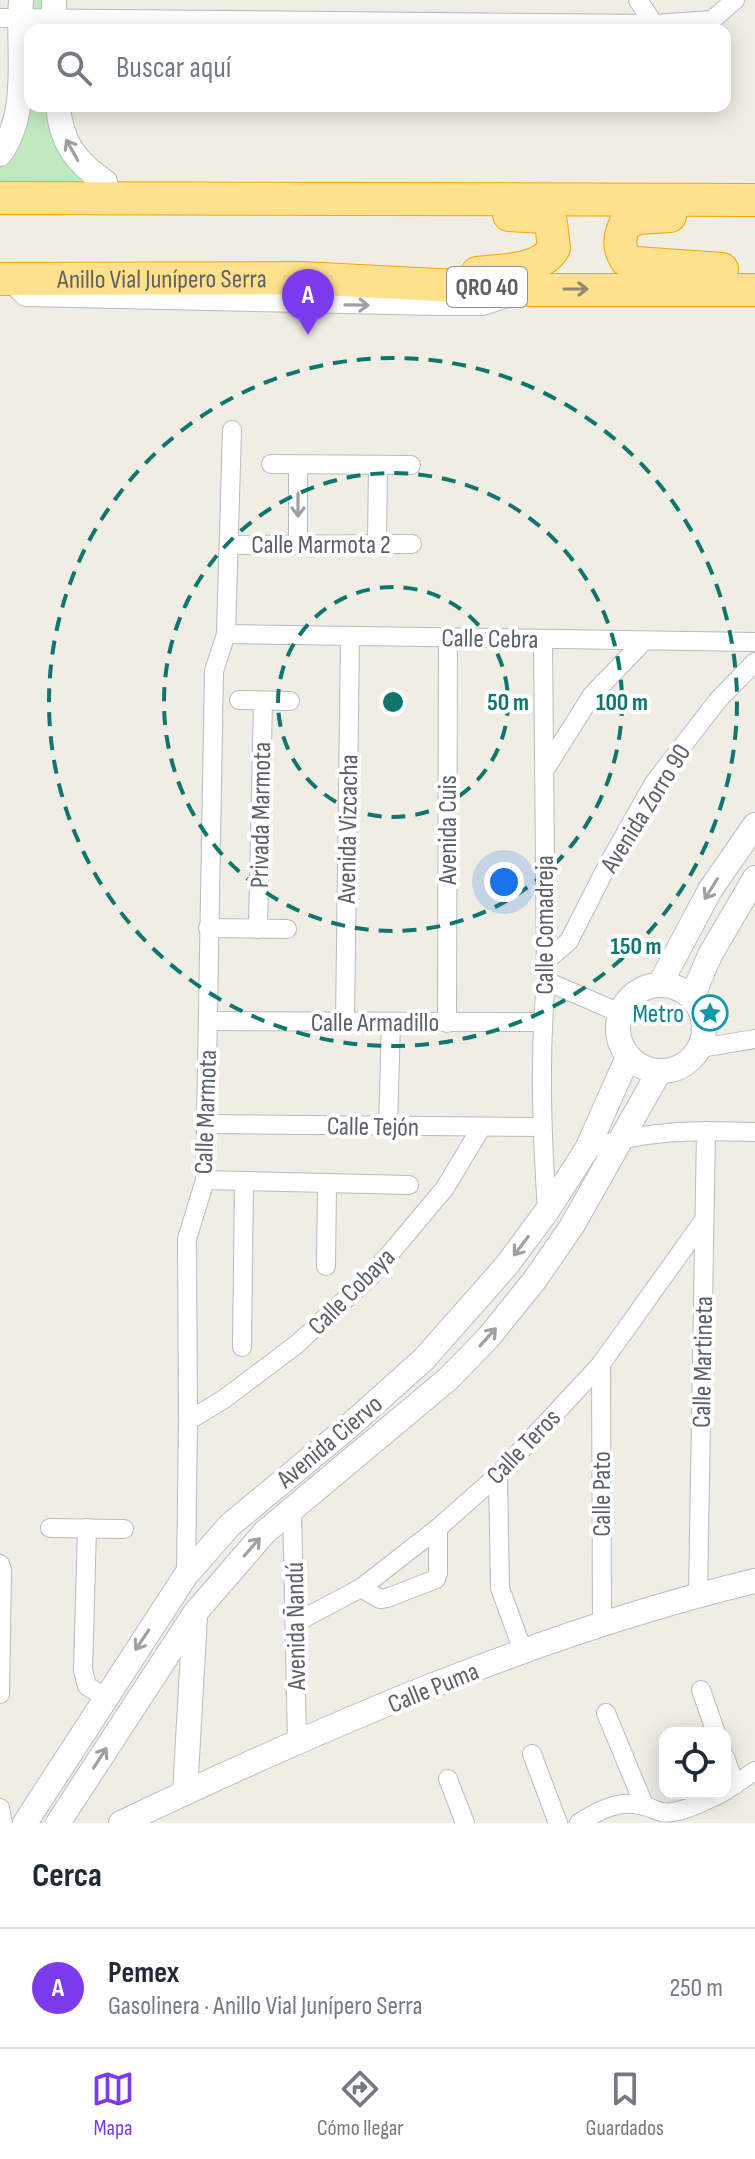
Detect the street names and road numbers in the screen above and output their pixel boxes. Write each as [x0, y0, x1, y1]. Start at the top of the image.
street label: Anillo Vial Junípero Serra [56, 264, 267, 296]
road number: QRO 40 [447, 267, 527, 307]
street label: Calle Marmota 2 [251, 530, 391, 561]
street label: Calle Cebra [441, 623, 539, 656]
street label: Avenida Zorro 90 [594, 739, 698, 880]
street label: Privada Marmota [245, 742, 278, 888]
street label: Avenida Vizcacha [332, 754, 365, 905]
street label: Avenida Cuis [433, 775, 464, 886]
street label: Calle Comadreja [530, 855, 561, 995]
street label: Calle Armadillo [311, 1008, 439, 1039]
street label: Calle Marmota [189, 1049, 224, 1175]
street label: Calle Tejón [327, 1111, 419, 1144]
street label: Calle Cobaya [302, 1242, 402, 1342]
street label: Calle Martineta [687, 1296, 720, 1428]
street label: Avenida Ciervo [270, 1389, 389, 1496]
street label: Calle Teros [481, 1403, 567, 1491]
street label: Calle Pato [587, 1451, 618, 1537]
street label: Avenida Ñandú [280, 1562, 313, 1691]
street label: Calle Puma [384, 1656, 483, 1721]

